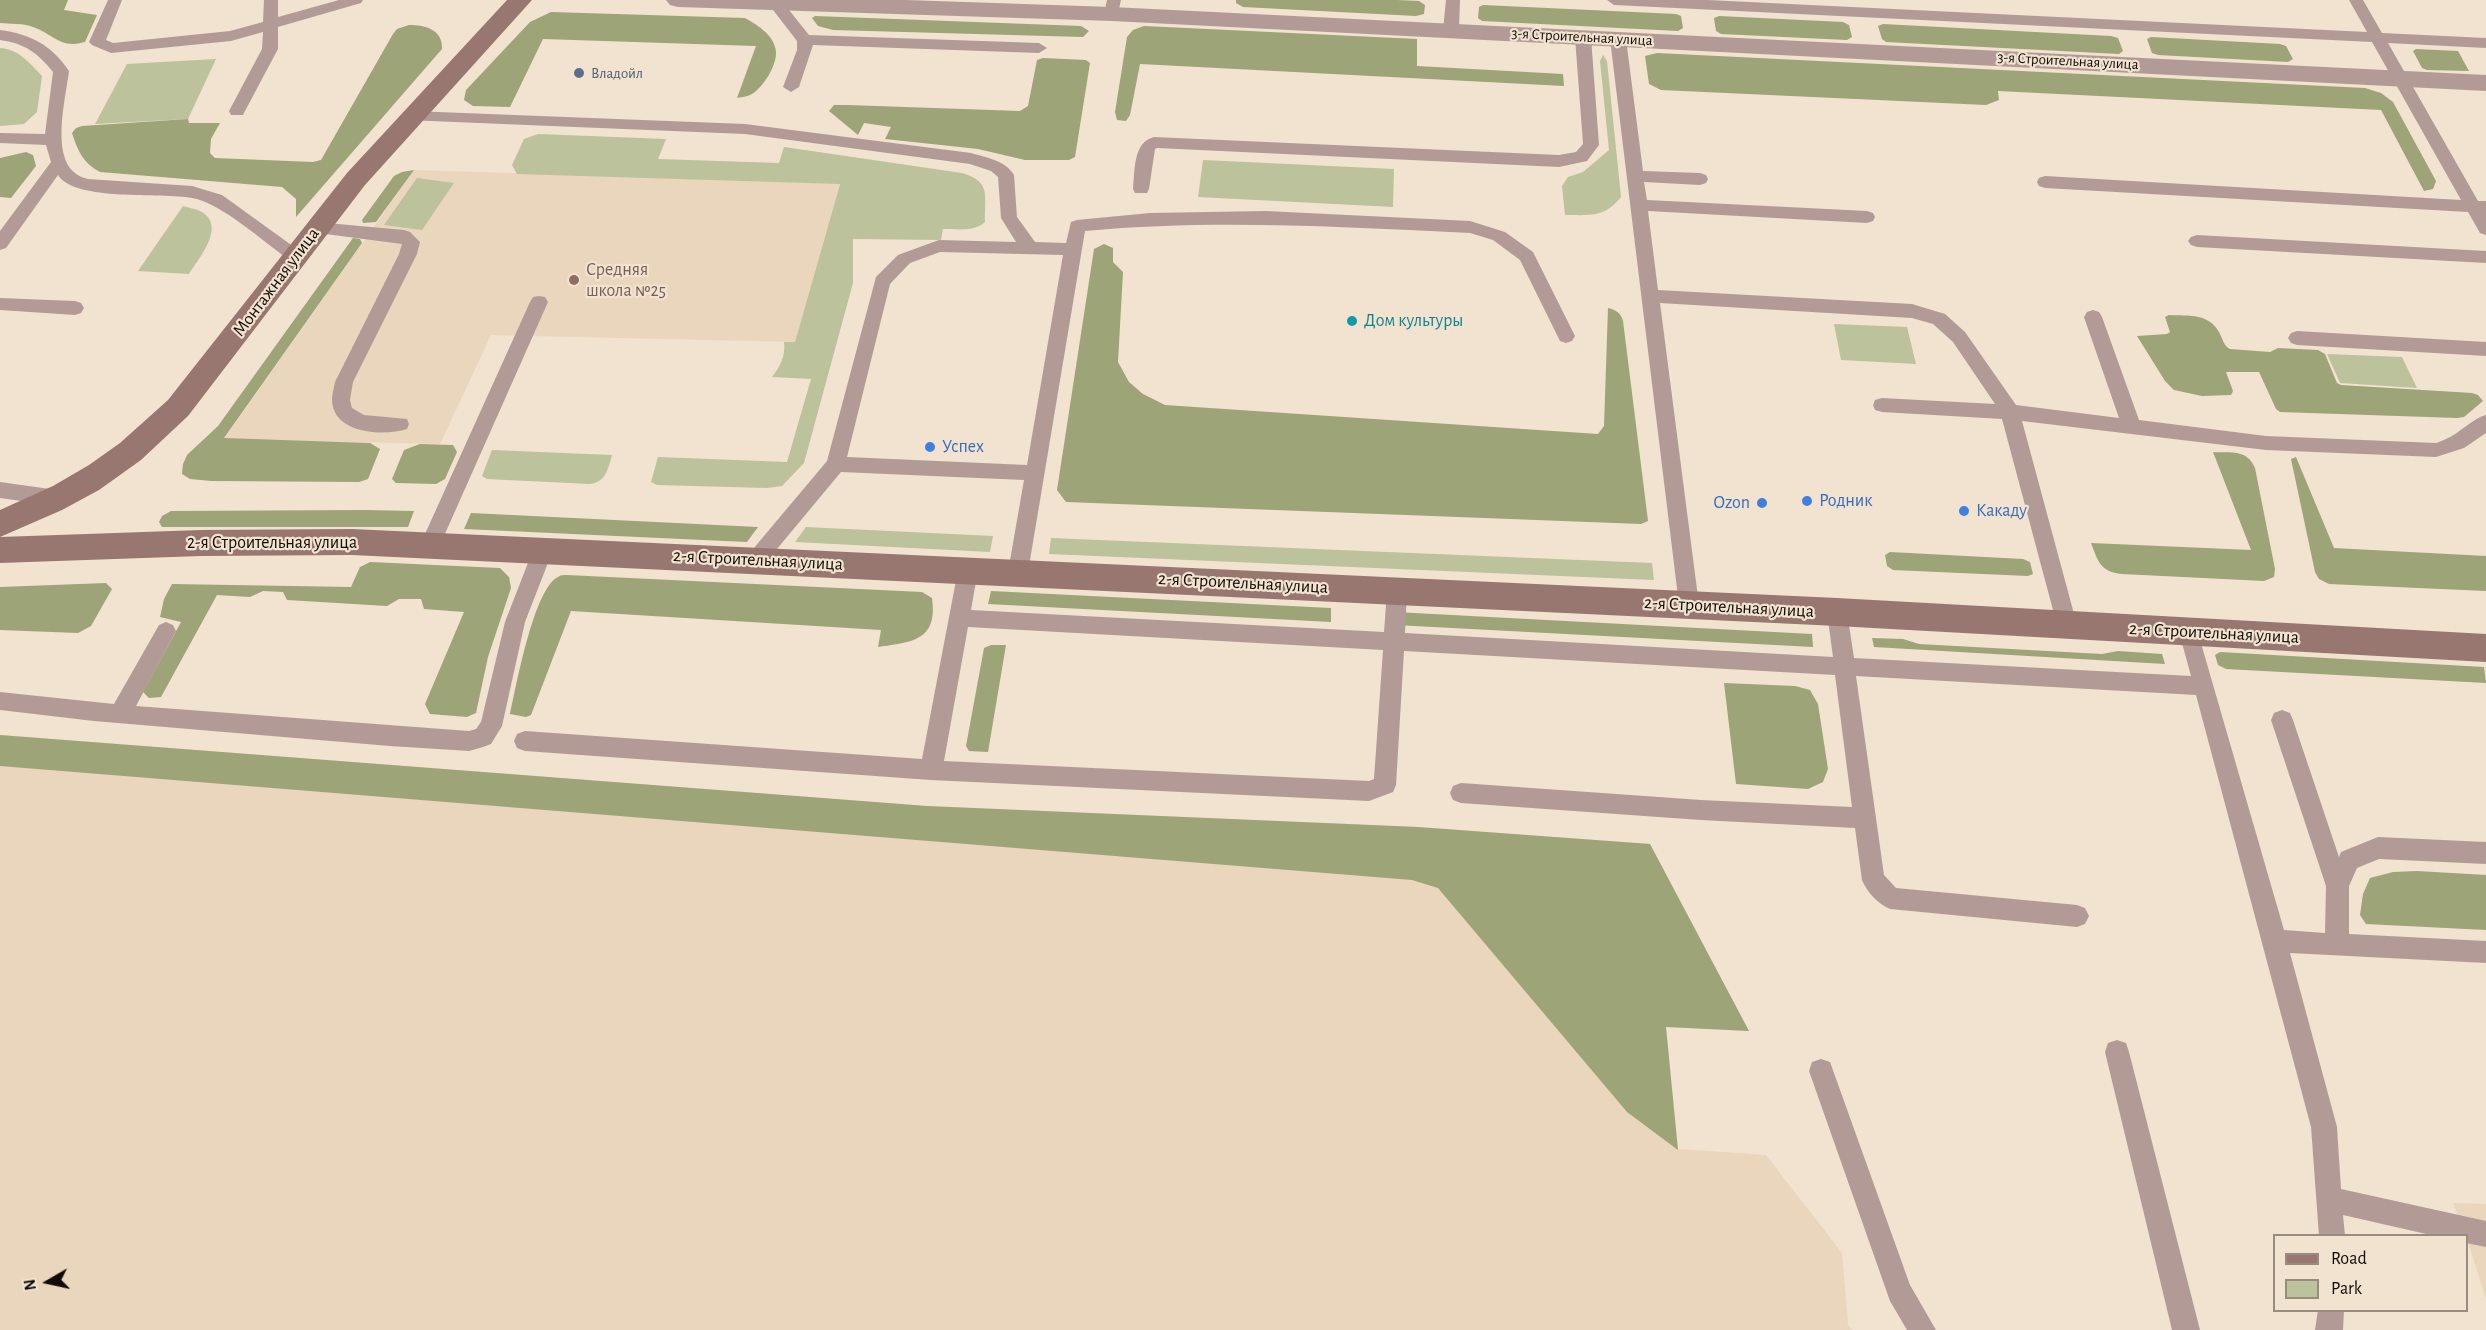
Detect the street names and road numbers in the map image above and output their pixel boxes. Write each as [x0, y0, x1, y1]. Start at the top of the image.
street label: 3-я Строительная улица [1511, 24, 1653, 50]
street label: 3-я Строительная улица [1997, 48, 2139, 74]
street label: Монтажная улица [228, 223, 324, 341]
street label: 2-я Строительная улица [187, 532, 357, 554]
street label: 2-я Строительная улица [672, 545, 844, 575]
street label: 2-я Строительная улица [1157, 568, 1329, 598]
street label: 2-я Строительная улица [1643, 592, 1815, 622]
street label: 2-я Строительная улица [2128, 618, 2300, 648]

